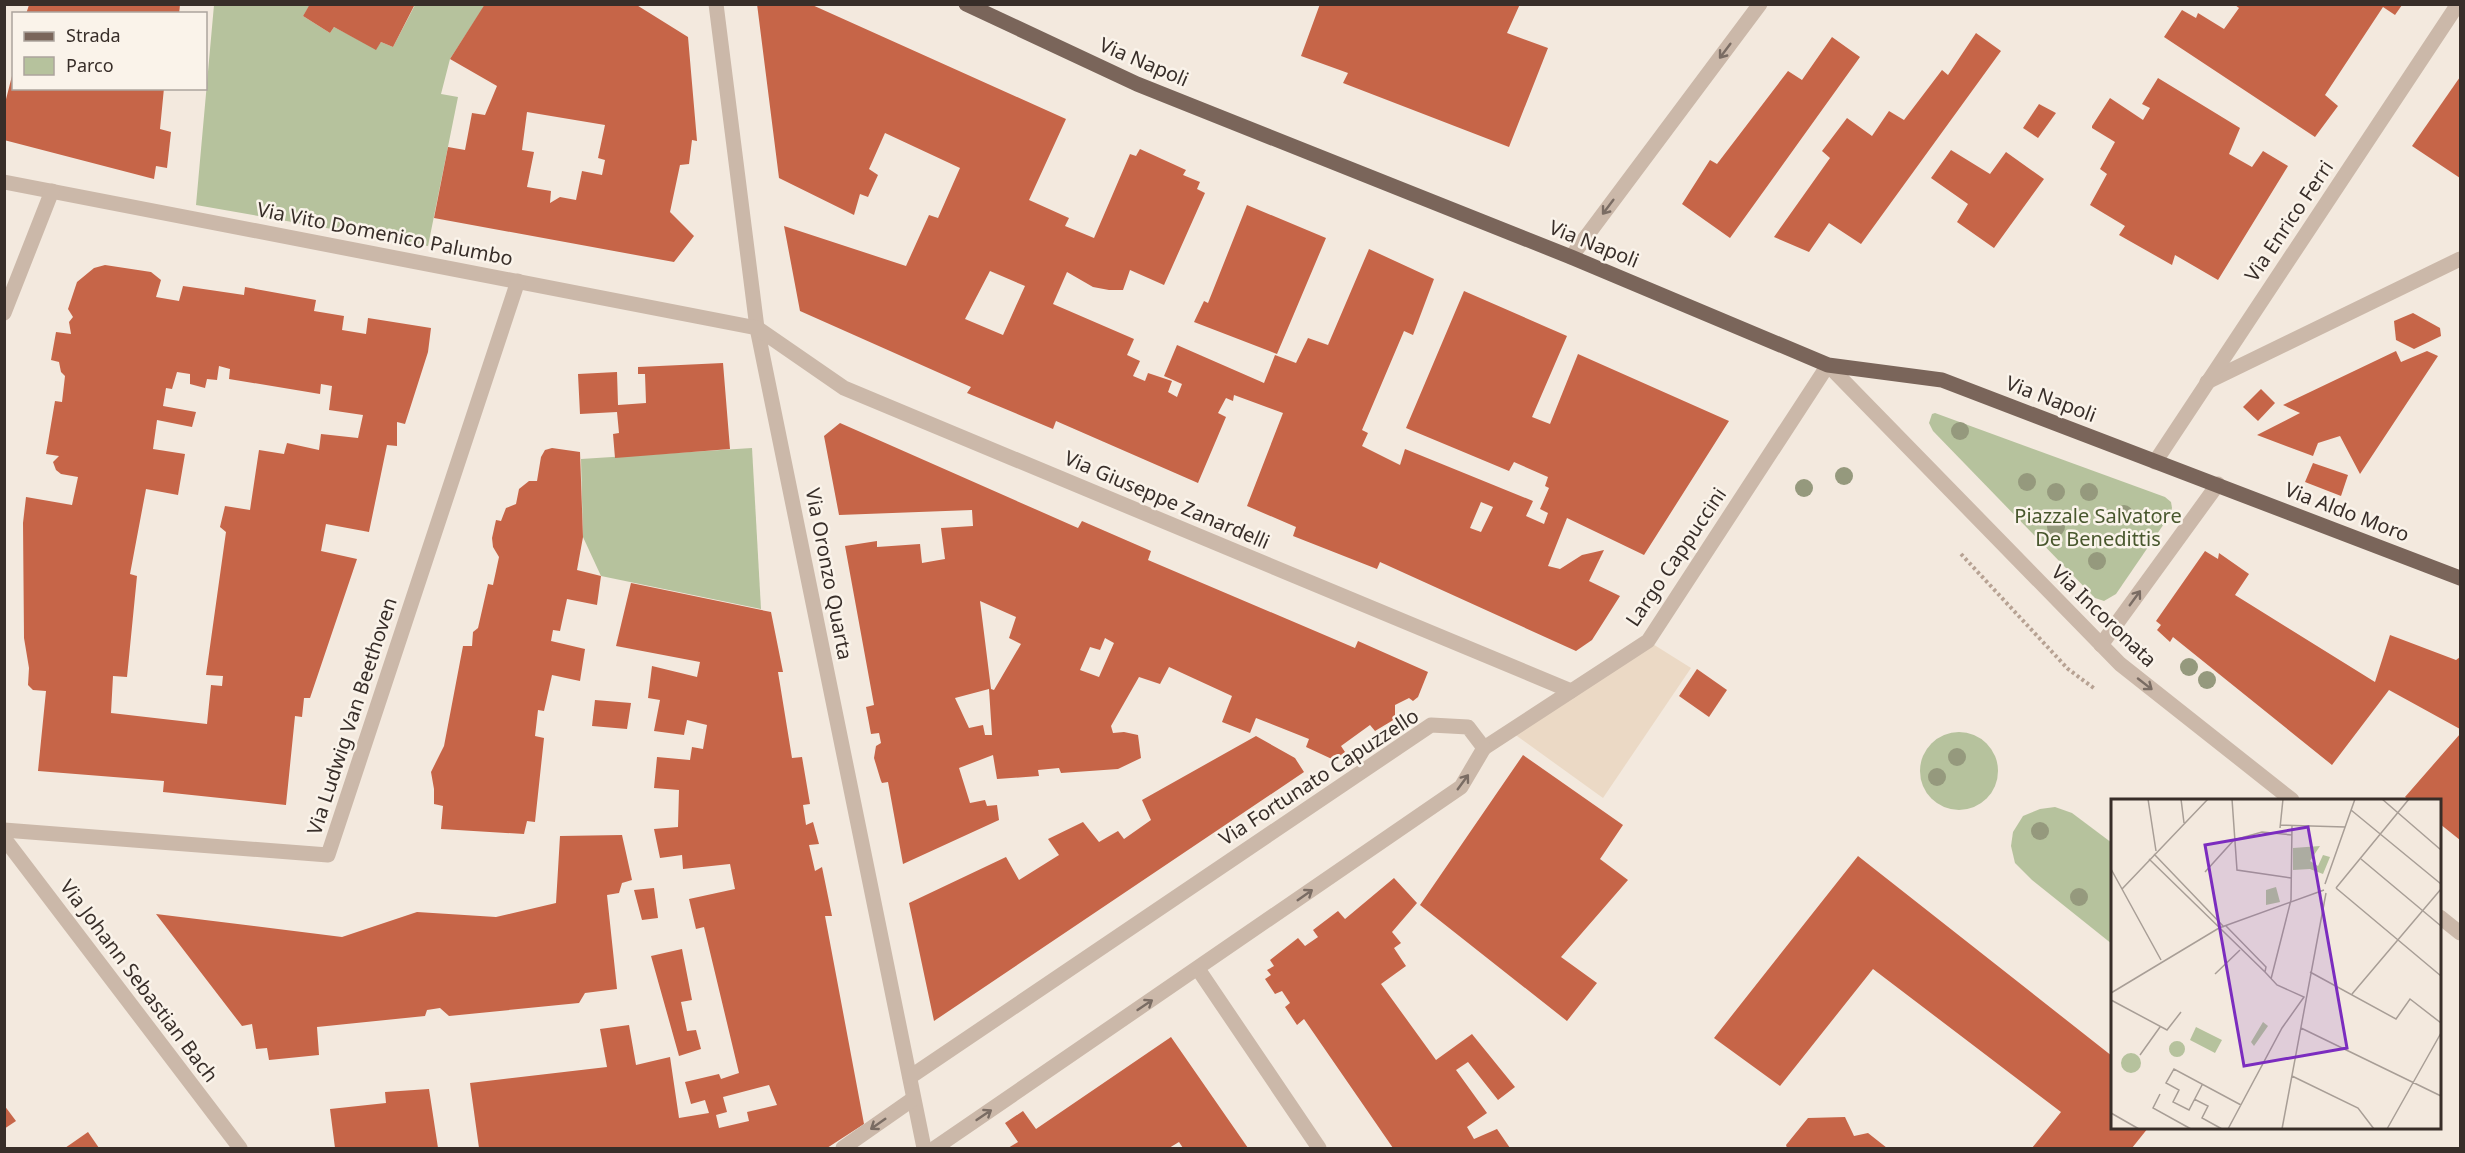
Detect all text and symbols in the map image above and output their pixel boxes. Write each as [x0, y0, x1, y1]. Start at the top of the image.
legend [12, 12, 207, 90]
text: Strada [66, 23, 121, 47]
street label: Via Napoli [1095, 31, 1193, 92]
one-way arrow [1719, 43, 1731, 59]
text: Parco [66, 53, 114, 77]
street label: Via Enrico Ferri [2238, 155, 2339, 287]
street label: Via Vito Domenico Palumbo [255, 195, 515, 272]
one-way arrow [1602, 199, 1614, 215]
street label: Via Napoli [1545, 213, 1643, 274]
street label: Via Napoli [2002, 369, 2100, 428]
street label: Via Giuseppe Zanardelli [1060, 444, 1274, 555]
street label: Via Aldo Moro [2281, 475, 2413, 548]
street label: Largo Cappuccini [1619, 482, 1732, 631]
street label: Via Oronzo Quarta [800, 486, 859, 662]
park label: Piazzale Salvatore De Benedittis [2014, 502, 2182, 552]
street label: Via Incoronata [2046, 559, 2163, 673]
one-way arrow [2129, 591, 2142, 607]
street label: Via Ludwig Van Beethoven [300, 594, 403, 838]
one-way arrow [2137, 677, 2153, 690]
street label: Via Fortunato Capuzzello [1214, 702, 1424, 851]
one-way arrow [1457, 774, 1469, 790]
inset map [2111, 799, 2441, 1129]
street label: Via Johann Sebastian Bach [54, 874, 225, 1088]
one-way arrow [1297, 889, 1313, 901]
one-way arrow [1136, 999, 1152, 1011]
one-way arrow [975, 1109, 992, 1122]
one-way arrow [871, 1118, 887, 1130]

